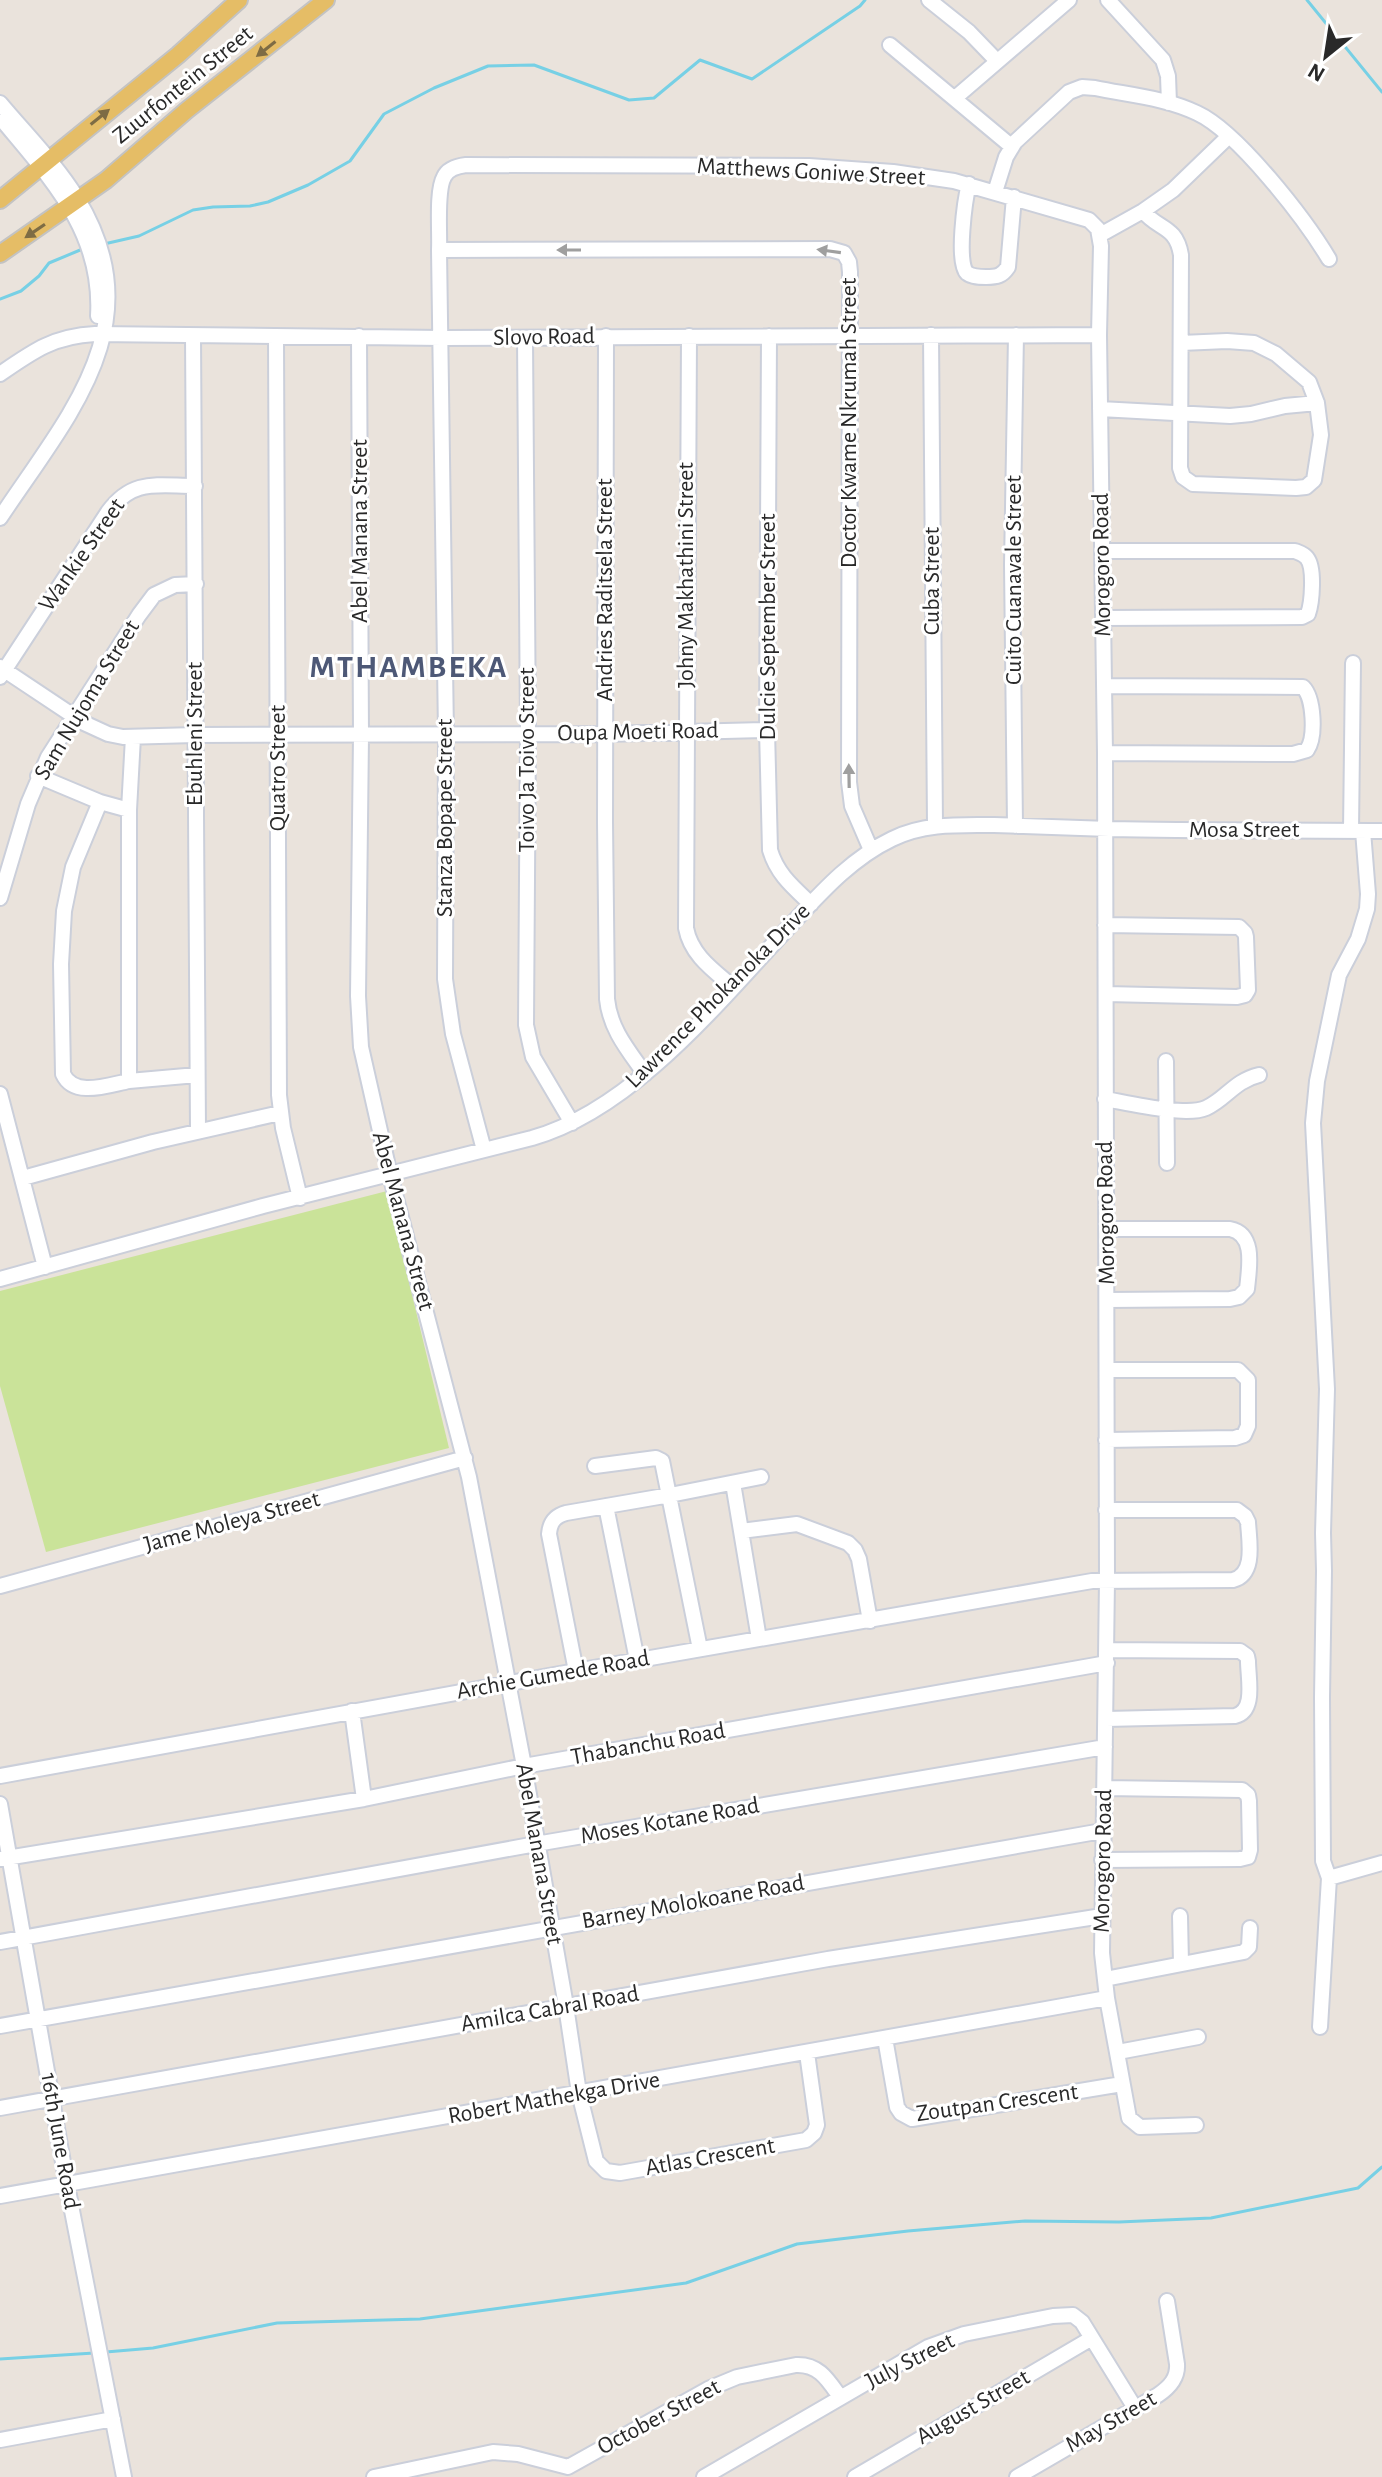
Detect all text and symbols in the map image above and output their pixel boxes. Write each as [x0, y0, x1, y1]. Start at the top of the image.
north arrow [1286, 16, 1366, 96]
street label: Zuurfontein Street [109, 21, 258, 148]
one-way arrow [256, 40, 276, 56]
text: N [1304, 59, 1329, 86]
one-way arrow [90, 109, 110, 126]
street label: Matthews Goniwe Street [696, 154, 926, 190]
one-way arrow [25, 223, 46, 238]
one-way arrow [556, 243, 581, 256]
one-way arrow [816, 244, 841, 257]
street label: Doctor Kwame Nkrumah Street [837, 277, 861, 568]
street label: Slovo Road [493, 324, 595, 350]
street label: Abel Manana Street [348, 439, 372, 623]
street label: Johny Makhathini Street [674, 462, 698, 688]
street label: Cuito Cuanavale Street [1002, 475, 1026, 685]
street label: Andries Raditsela Street [593, 478, 617, 702]
street label: Morogoro Road [1089, 493, 1115, 637]
street label: Wankie Street [34, 494, 130, 616]
street label: Dulcie September Street [756, 513, 780, 741]
street label: Cuba Street [920, 527, 944, 635]
street label: Sam Nujoma Street [30, 616, 144, 784]
district label: MTHAMBEKA [309, 651, 509, 683]
street label: Ebuhleni Street [183, 662, 207, 806]
street label: Toivo Ja Toivo Street [515, 667, 539, 853]
street label: Quatro Street [266, 705, 290, 831]
street label: Stanza Bopape Street [433, 718, 457, 917]
street label: Oupa Moeti Road [557, 719, 719, 745]
one-way arrow [843, 763, 855, 788]
street label: Mosa Street [1189, 818, 1300, 842]
street label: Lawrence Phokanoka Drive [621, 899, 815, 1093]
street label: Abel Manana Street [368, 1129, 438, 1313]
street label: Morogoro Road [1093, 1141, 1119, 1285]
street label: Jame Moleya Street [142, 1487, 323, 1557]
street label: Archie Gumede Road [455, 1646, 651, 1704]
street label: Thabanchu Road [569, 1719, 727, 1769]
street label: Abel Manana Street [511, 1761, 567, 1947]
street label: Morogoro Road [1090, 1789, 1116, 1933]
street label: Moses Kotane Road [579, 1793, 761, 1849]
street label: Barney Molokoane Road [580, 1871, 806, 1933]
street label: Amilca Cabral Road [459, 1982, 641, 2036]
street label: Robert Mathekga Drive [446, 2068, 662, 2128]
street label: 16th June Road [36, 2071, 84, 2211]
street label: Zoutpan Crescent [915, 2080, 1080, 2126]
street label: Atlas Crescent [643, 2134, 777, 2180]
street label: July Street [862, 2328, 959, 2393]
street label: August Street [912, 2365, 1034, 2449]
street label: October Street [594, 2375, 725, 2459]
street label: May Street [1062, 2386, 1161, 2457]

